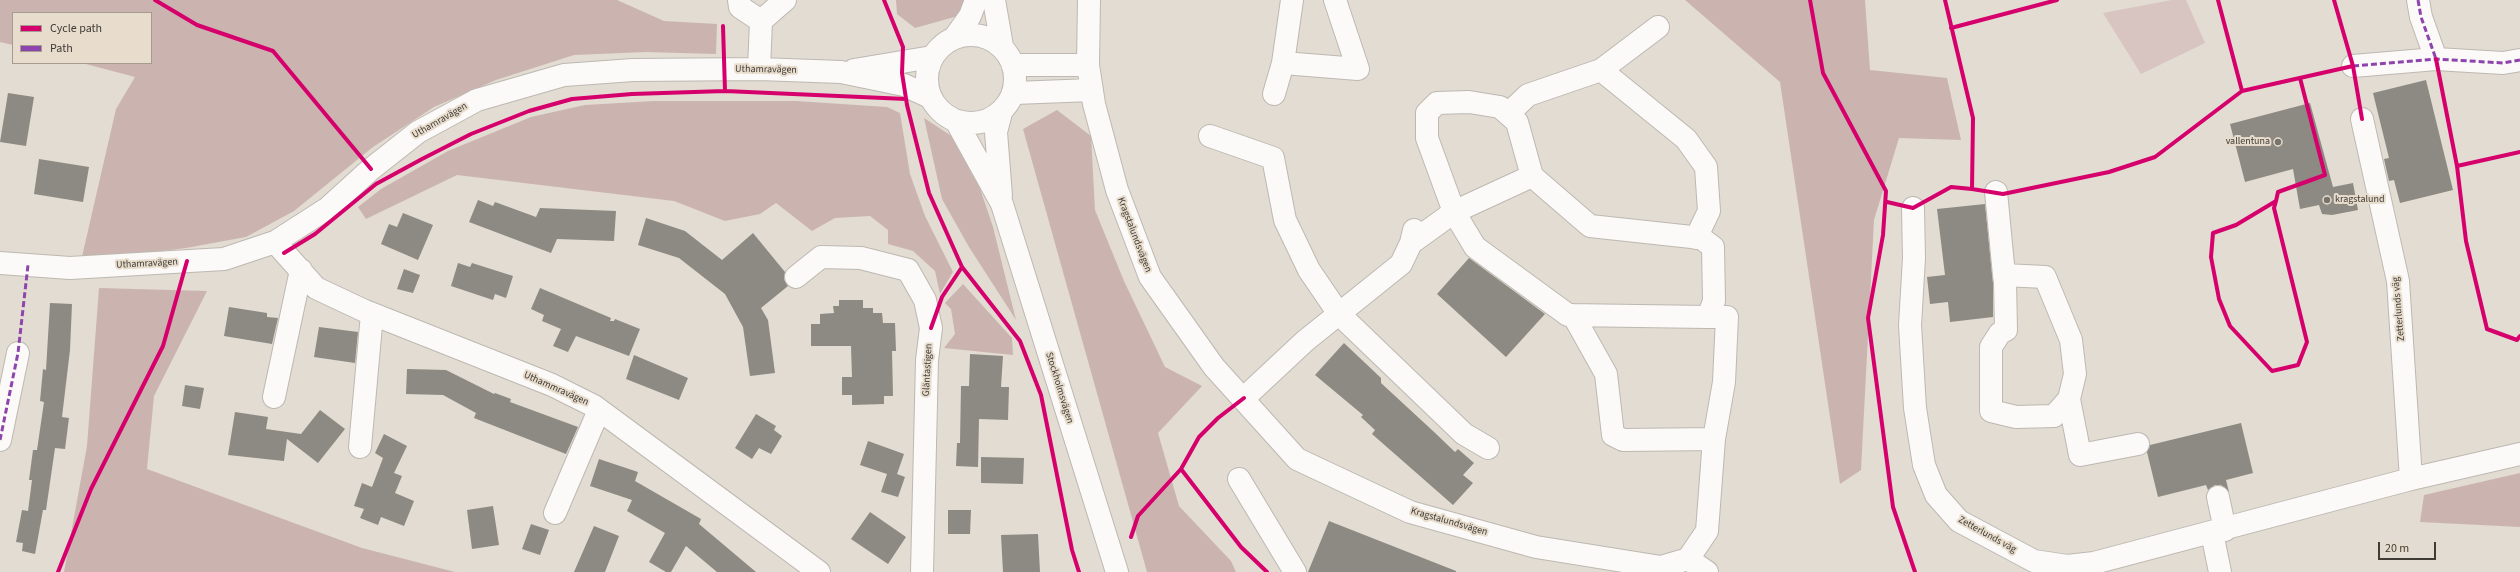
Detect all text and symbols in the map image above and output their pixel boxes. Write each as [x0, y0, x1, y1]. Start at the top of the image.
legend [12, 12, 152, 64]
text: Cycle path [50, 20, 102, 37]
text: Path [50, 40, 73, 57]
street label: Uthamravägen [735, 63, 797, 77]
street label: Uthamravägen [410, 100, 470, 142]
place label: vallentuna [2226, 136, 2270, 148]
marker: vallentuna [2273, 137, 2283, 147]
place label: kragstalund [2335, 194, 2384, 206]
marker: kragstalund [2322, 195, 2332, 205]
street label: Kragstalundsvägen [1114, 196, 1154, 274]
street label: Uthamravägen [116, 256, 178, 272]
street label: Zetterlunds väg [2390, 276, 2408, 342]
street label: Gläntastigen [921, 343, 935, 397]
street label: Stockholmsvägen [1042, 351, 1076, 425]
street label: Uthammravägen [522, 369, 590, 409]
street label: Kragstalundsvägen [1409, 505, 1489, 539]
street label: Zetterlunds väg [1956, 514, 2018, 556]
scale bar [2380, 534, 2438, 560]
text: 20 m [2385, 540, 2409, 557]

